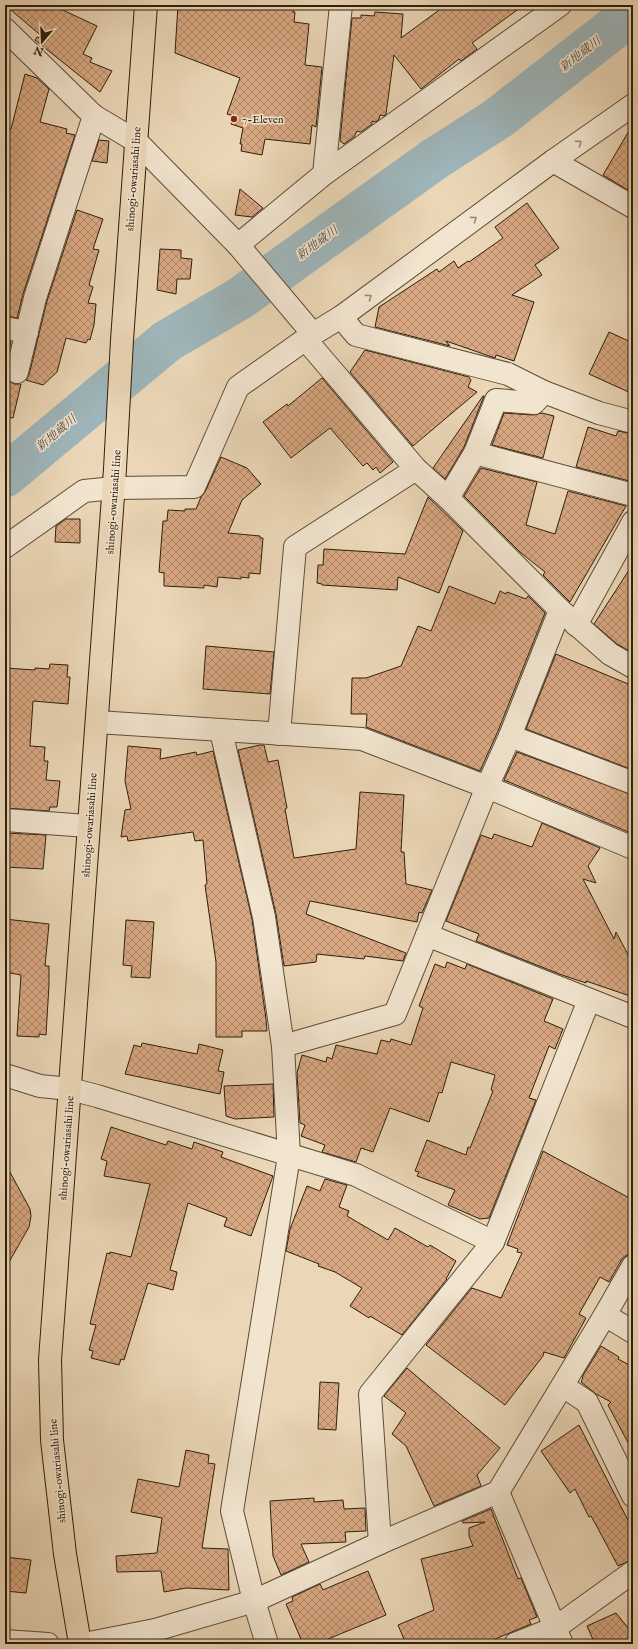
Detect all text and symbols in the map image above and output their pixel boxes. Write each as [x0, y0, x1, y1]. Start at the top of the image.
north arrow [22, 22, 62, 62]
water label: 新地蔵川 [557, 32, 605, 75]
text: N [32, 42, 47, 59]
place label: 7-Eleven [242, 113, 284, 127]
marker: 7-Eleven [229, 114, 239, 124]
street label: shinogi-owariasahi line [123, 126, 145, 232]
one-way arrow [574, 141, 581, 148]
one-way arrow [469, 217, 476, 224]
water label: 新地蔵川 [293, 222, 343, 264]
one-way arrow [365, 294, 372, 301]
water label: 新地蔵川 [33, 411, 81, 455]
street label: shinogi-owariasahi line [103, 449, 125, 555]
street label: shinogi-owariasahi line [79, 772, 101, 878]
street label: shinogi-owariasahi line [56, 1095, 78, 1201]
street label: shinogi-owariasahi line [46, 1418, 70, 1524]

